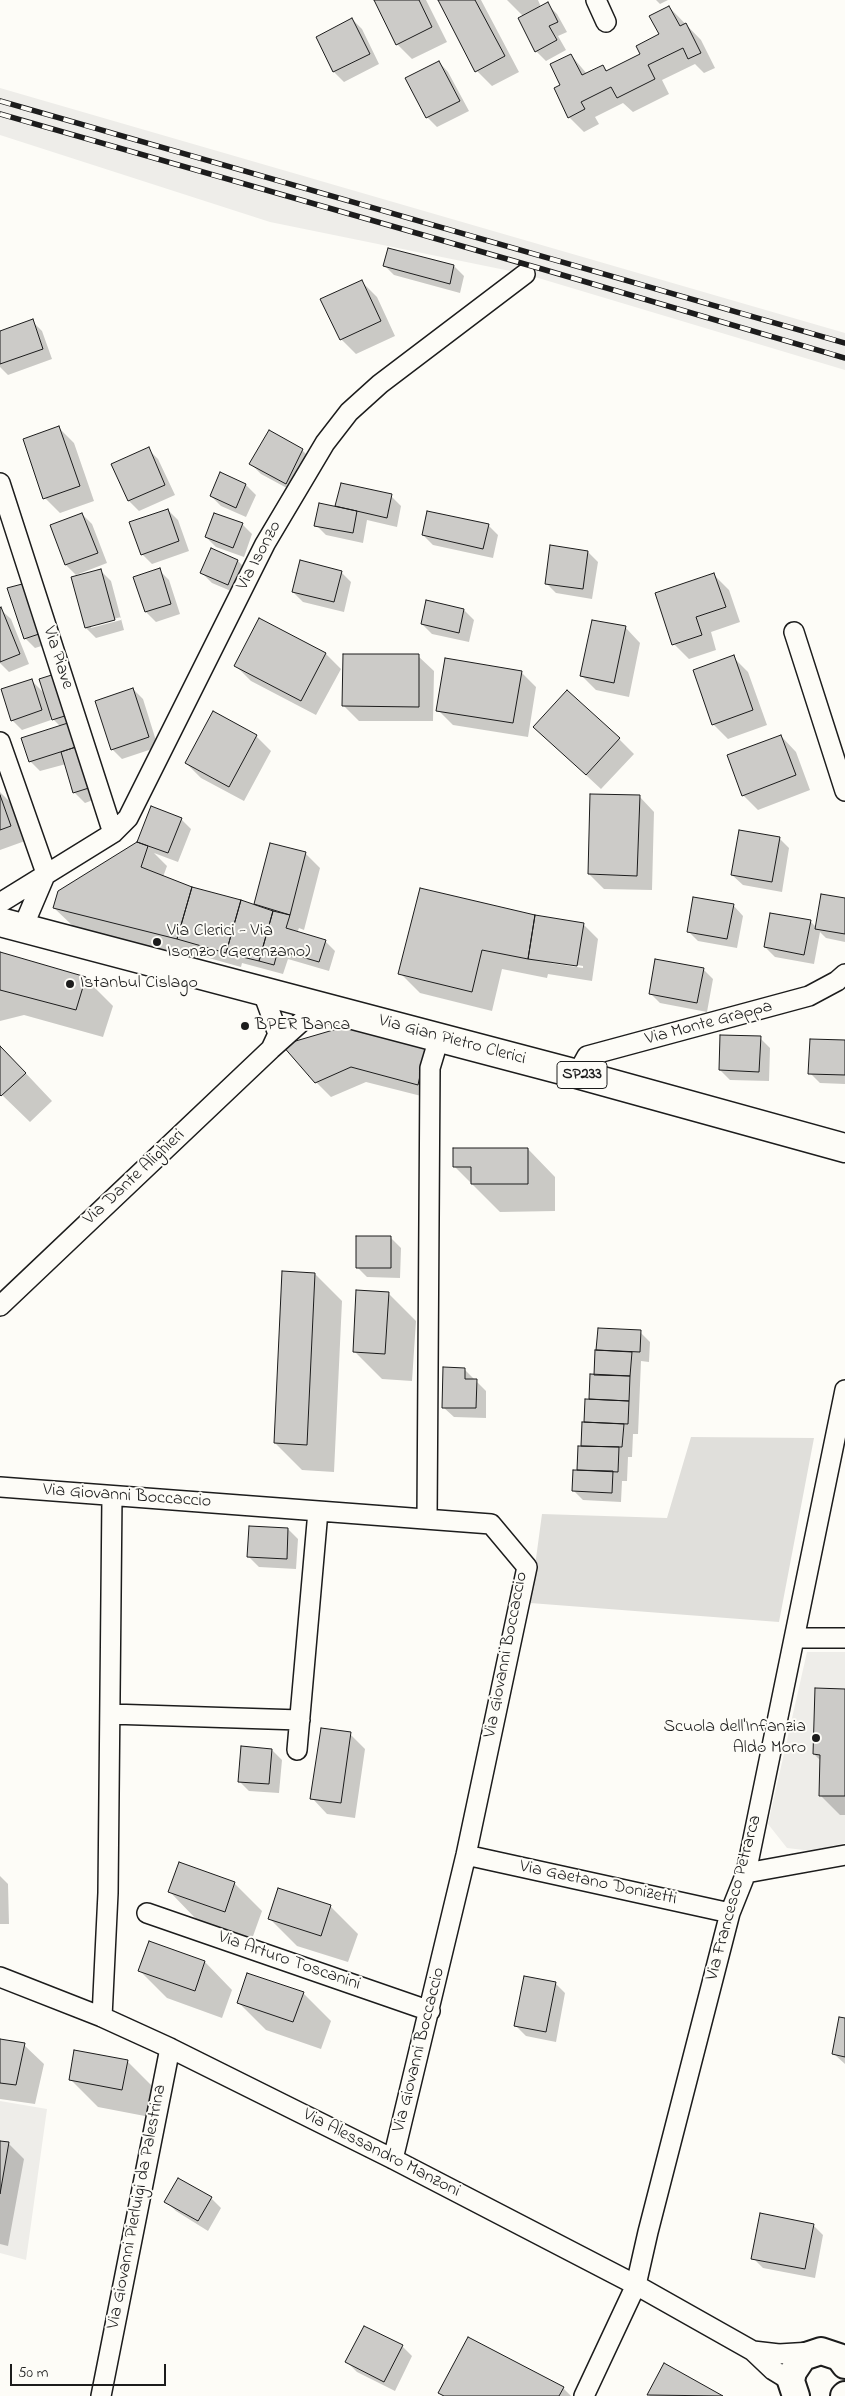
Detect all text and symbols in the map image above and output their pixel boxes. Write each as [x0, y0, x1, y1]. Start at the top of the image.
street label: Via Isonzo [233, 518, 287, 594]
street label: Via Piave [37, 624, 77, 692]
place label: Via Clerici - Via Isonzo (Gerenzano) [167, 921, 310, 964]
marker: Via Clerici - Via Isonzo (Gerenzano) [151, 936, 163, 948]
place label: Istanbul Cislago [80, 973, 198, 995]
marker: Istanbul Cislago [64, 978, 76, 990]
street label: Via Monte Grappa [643, 997, 775, 1051]
street label: Via Gian Pietro Clerici [376, 1011, 528, 1071]
place label: BPER Banca [255, 1015, 350, 1037]
marker: BPER Banca [239, 1020, 251, 1032]
road number: SP233 [557, 1062, 607, 1088]
street label: Via Dante Alighieri [80, 1126, 190, 1230]
street label: Via Giovanni Boccaccio [42, 1480, 212, 1514]
street label: Via Giovanni Boccaccio [480, 1570, 534, 1740]
place label: Scuola dell'Infanzia Aldo Moro [663, 1717, 806, 1760]
marker: Scuola dell'Infanzia Aldo Moro [810, 1732, 822, 1744]
street label: Via Francesco Petrarca [703, 1813, 767, 1983]
street label: Via Gaetano Donizetti [517, 1857, 679, 1911]
street label: Via Arturo Toscanini [215, 1927, 363, 1997]
street label: Via Giovanni Boccaccio [389, 1966, 451, 2134]
street label: Via Giovanni Pierluigi da Palestrina [104, 2083, 172, 2331]
street label: Via Alessandro Manzoni [299, 2105, 463, 2203]
scale bar [12, 2354, 169, 2386]
text: 50 m [18, 2362, 48, 2384]

